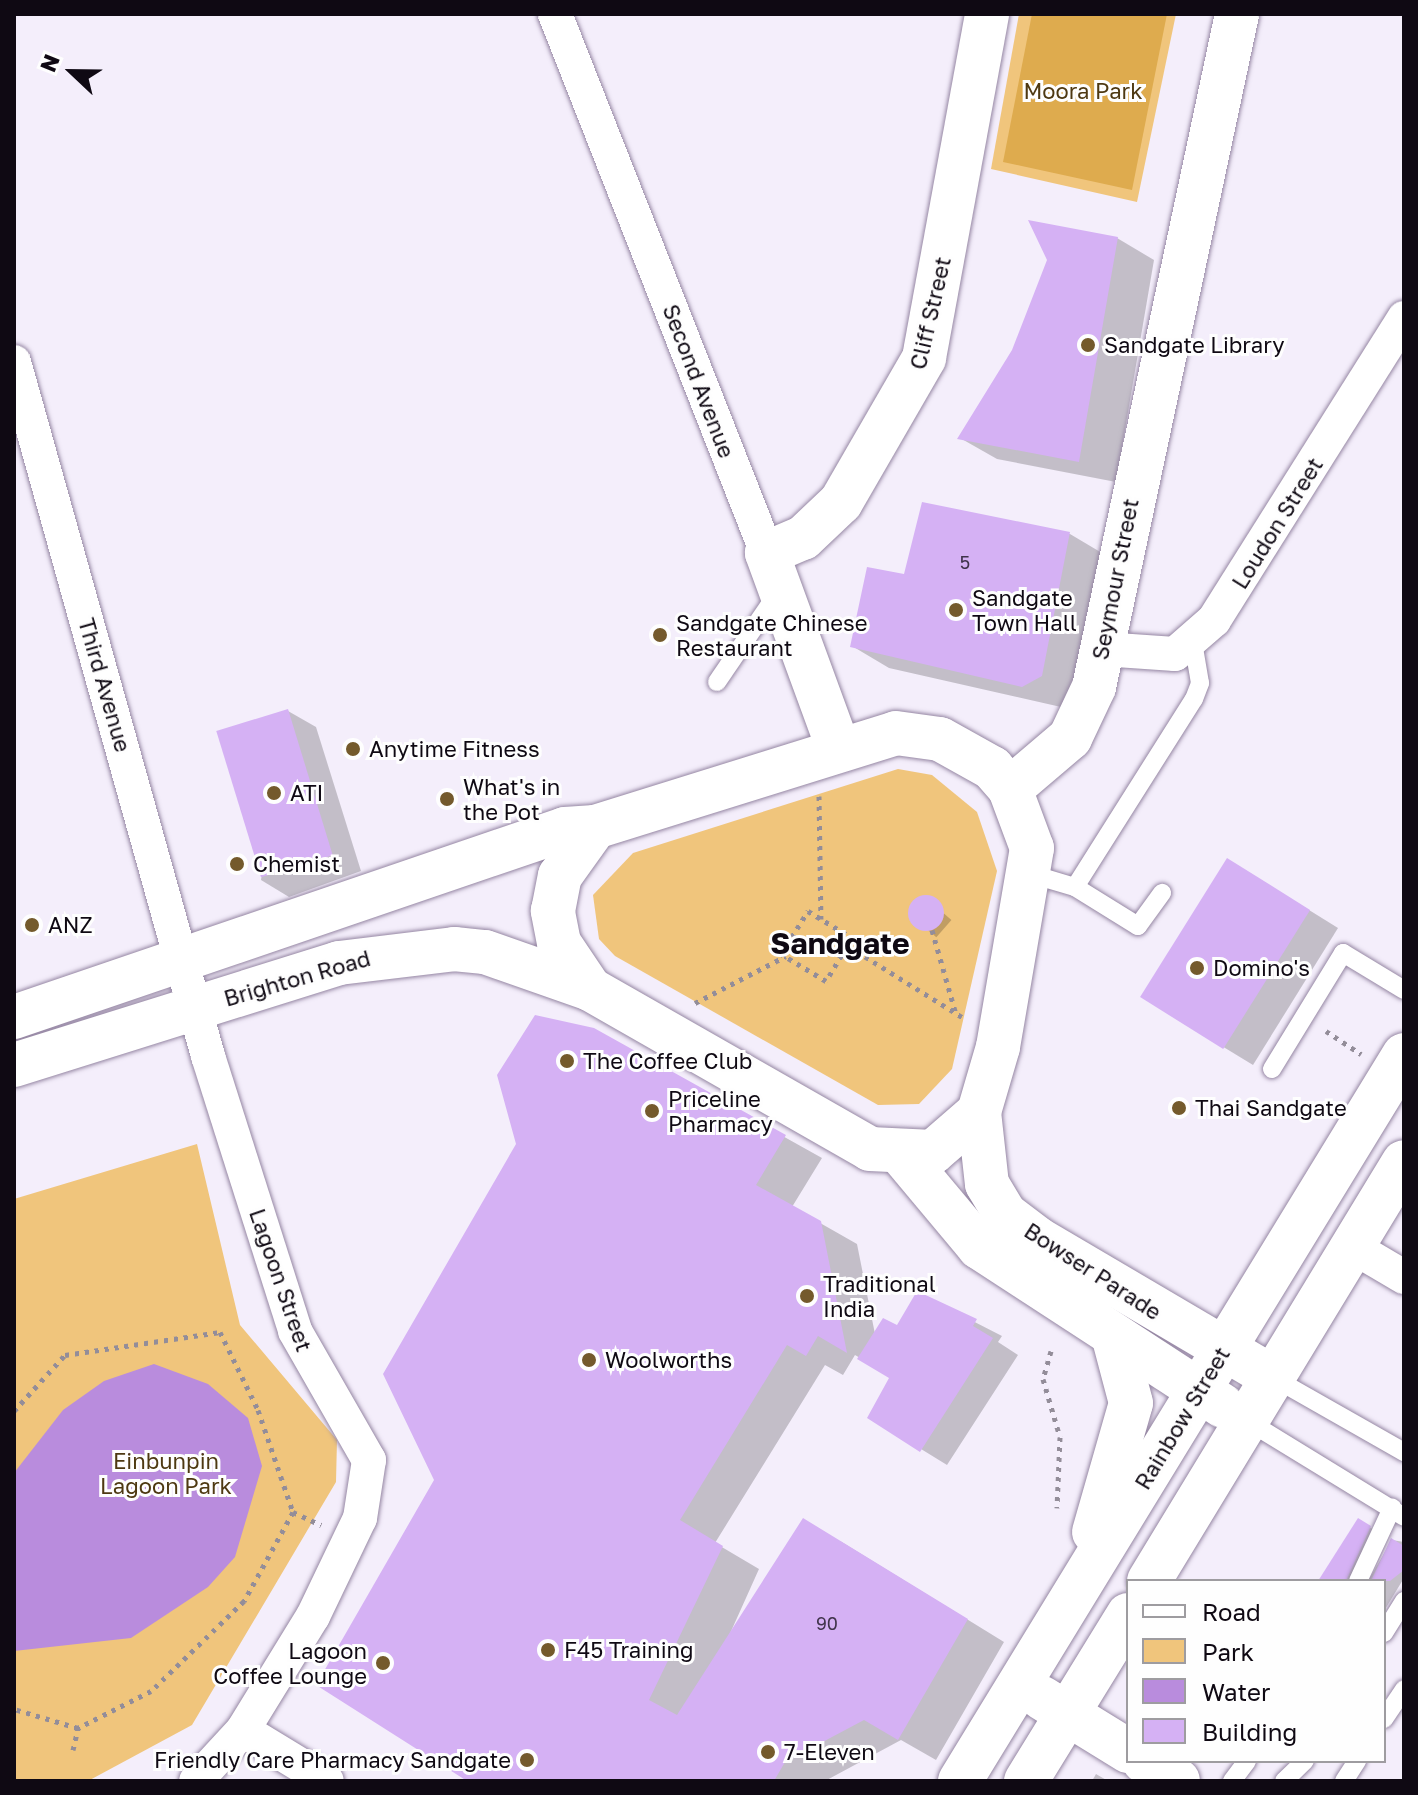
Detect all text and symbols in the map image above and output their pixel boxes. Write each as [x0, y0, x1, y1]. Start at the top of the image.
north arrow [32, 32, 112, 112]
text: N [34, 50, 65, 76]
park label: Moora Park [1023, 78, 1143, 104]
street label: Cliff Street [904, 254, 956, 372]
street label: Second Avenue [658, 301, 740, 461]
place label: Sandgate Library [1104, 332, 1285, 358]
marker: Sandgate Library [1079, 336, 1097, 354]
street label: Loudon Street [1226, 453, 1328, 593]
street label: Seymour Street [1086, 496, 1144, 662]
house number: 5 [960, 551, 970, 573]
place label: Sandgate Town Hall [972, 584, 1077, 636]
marker: Sandgate Town Hall [947, 601, 965, 619]
place label: Sandgate Chinese Restaurant [676, 609, 867, 660]
street label: Third Avenue [73, 615, 137, 755]
marker: Sandgate Chinese Restaurant [651, 626, 669, 644]
place label: Anytime Fitness [369, 736, 540, 762]
marker: Anytime Fitness [344, 740, 362, 758]
place label: What's in the Pot [463, 773, 560, 824]
place label: ATI [290, 780, 324, 806]
marker: ATI [265, 784, 283, 802]
marker: What's in the Pot [438, 790, 456, 808]
place label: Chemist [253, 851, 340, 877]
marker: Chemist [228, 855, 246, 873]
place label: ANZ [48, 912, 93, 938]
marker: ANZ [23, 916, 41, 934]
district label: Sandgate [770, 925, 910, 961]
street label: Brighton Road [221, 945, 373, 1011]
place label: Domino's [1213, 955, 1310, 981]
marker: Domino's [1188, 959, 1206, 977]
place label: The Coffee Club [583, 1048, 752, 1074]
marker: The Coffee Club [558, 1052, 576, 1070]
place label: Priceline Pharmacy [668, 1085, 773, 1136]
place label: Thai Sandgate [1195, 1095, 1347, 1121]
marker: Thai Sandgate [1170, 1099, 1188, 1117]
marker: Priceline Pharmacy [643, 1102, 661, 1120]
street label: Lagoon Street [244, 1205, 318, 1355]
street label: Bowser Parade [1020, 1217, 1166, 1325]
place label: Traditional India [823, 1270, 936, 1322]
marker: Traditional India [798, 1287, 816, 1305]
street label: Rainbow Street [1129, 1342, 1235, 1494]
place label: Woolworths [605, 1347, 732, 1373]
marker: Woolworths [580, 1351, 598, 1369]
park label: Einbunpin Lagoon Park [100, 1447, 232, 1498]
legend [1126, 1579, 1386, 1763]
text: Road [1202, 1597, 1261, 1626]
house number: 90 [816, 1612, 838, 1634]
place label: Lagoon Coffee Lounge [213, 1637, 367, 1688]
place label: F45 Training [564, 1637, 694, 1663]
text: Park [1202, 1637, 1254, 1666]
marker: F45 Training [539, 1641, 557, 1659]
marker: Lagoon Coffee Lounge [374, 1654, 392, 1672]
text: Water [1202, 1677, 1270, 1706]
text: Building [1202, 1717, 1297, 1746]
place label: 7-Eleven [784, 1739, 875, 1765]
marker: 7-Eleven [759, 1743, 777, 1761]
place label: Friendly Care Pharmacy Sandgate [154, 1747, 511, 1773]
marker: Friendly Care Pharmacy Sandgate [518, 1751, 536, 1769]

